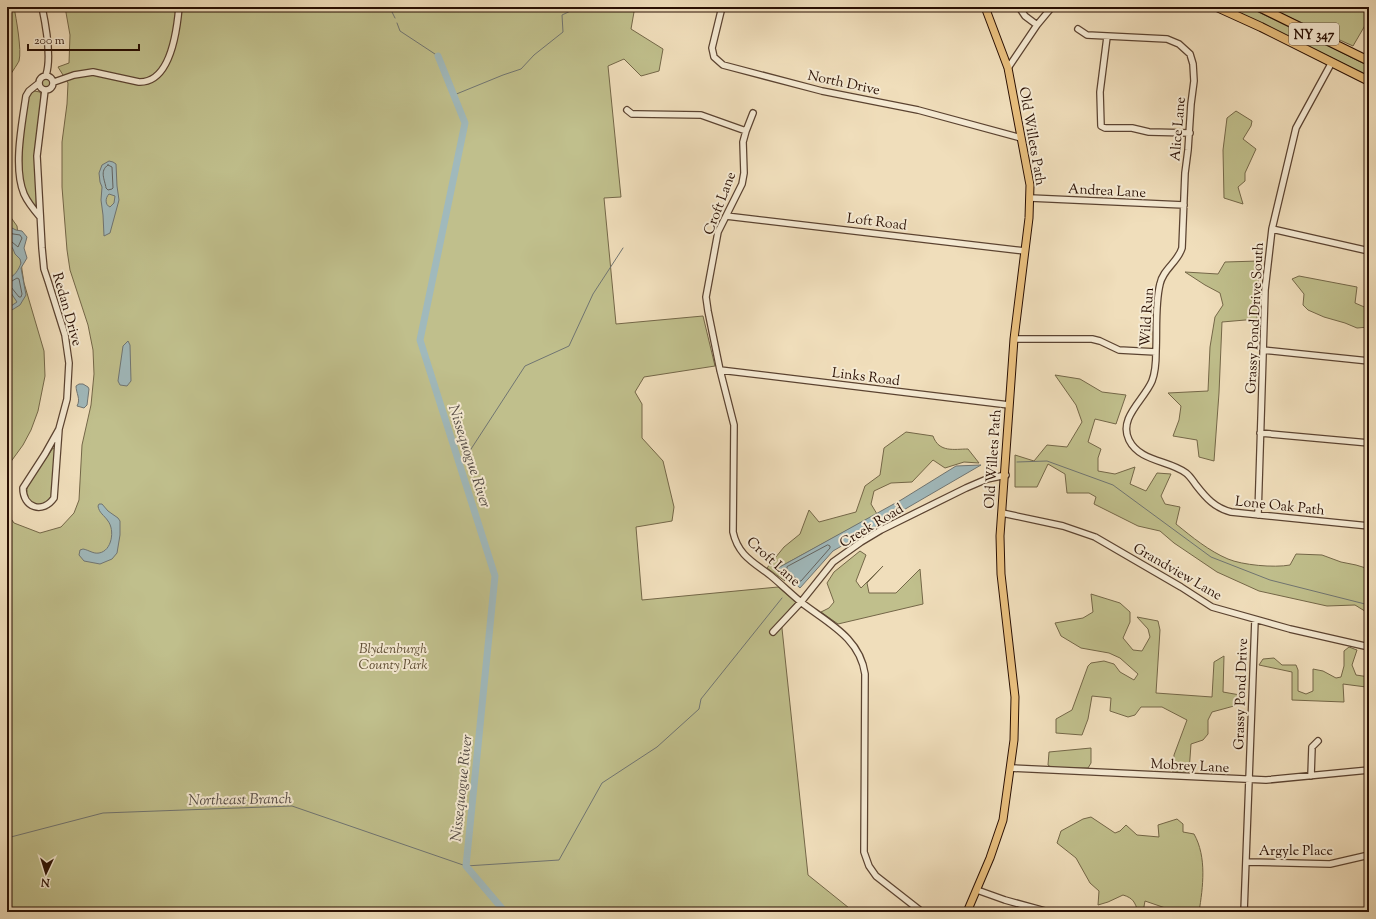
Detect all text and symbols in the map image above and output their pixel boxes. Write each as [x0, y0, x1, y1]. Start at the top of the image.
road number: NY 347 [1289, 23, 1339, 45]
scale bar [28, 26, 139, 52]
text: 200 m [34, 32, 65, 50]
street label: North Drive [806, 67, 882, 101]
street label: Old Willets Path [1013, 86, 1050, 187]
street label: Alice Lane [1166, 96, 1192, 162]
street label: Croft Lane [700, 169, 742, 238]
street label: Andrea Lane [1067, 180, 1146, 204]
street label: Loft Road [846, 209, 908, 237]
street label: Grassy Pond Drive South [1242, 242, 1270, 394]
street label: Redan Drive [46, 271, 86, 349]
street label: Wild Run [1136, 287, 1160, 347]
street label: Links Road [831, 364, 901, 392]
water label: Nissequogue River [442, 402, 495, 511]
street label: Old Willets Path [981, 409, 1007, 510]
street label: Lone Oak Path [1234, 492, 1325, 522]
street label: Creek Road [836, 500, 908, 554]
street label: Croft Lane [741, 533, 804, 592]
street label: Grandview Lane [1129, 539, 1225, 606]
street label: Grassy Pond Drive [1230, 638, 1254, 750]
park label: Blydenburgh County Park [358, 640, 428, 676]
water label: Nissequogue River [446, 733, 479, 843]
street label: Mobrey Lane [1150, 755, 1230, 779]
water label: Northeast Branch [188, 789, 293, 812]
street label: Argyle Place [1259, 842, 1333, 862]
north arrow [26, 853, 66, 893]
text: N [40, 874, 51, 890]

